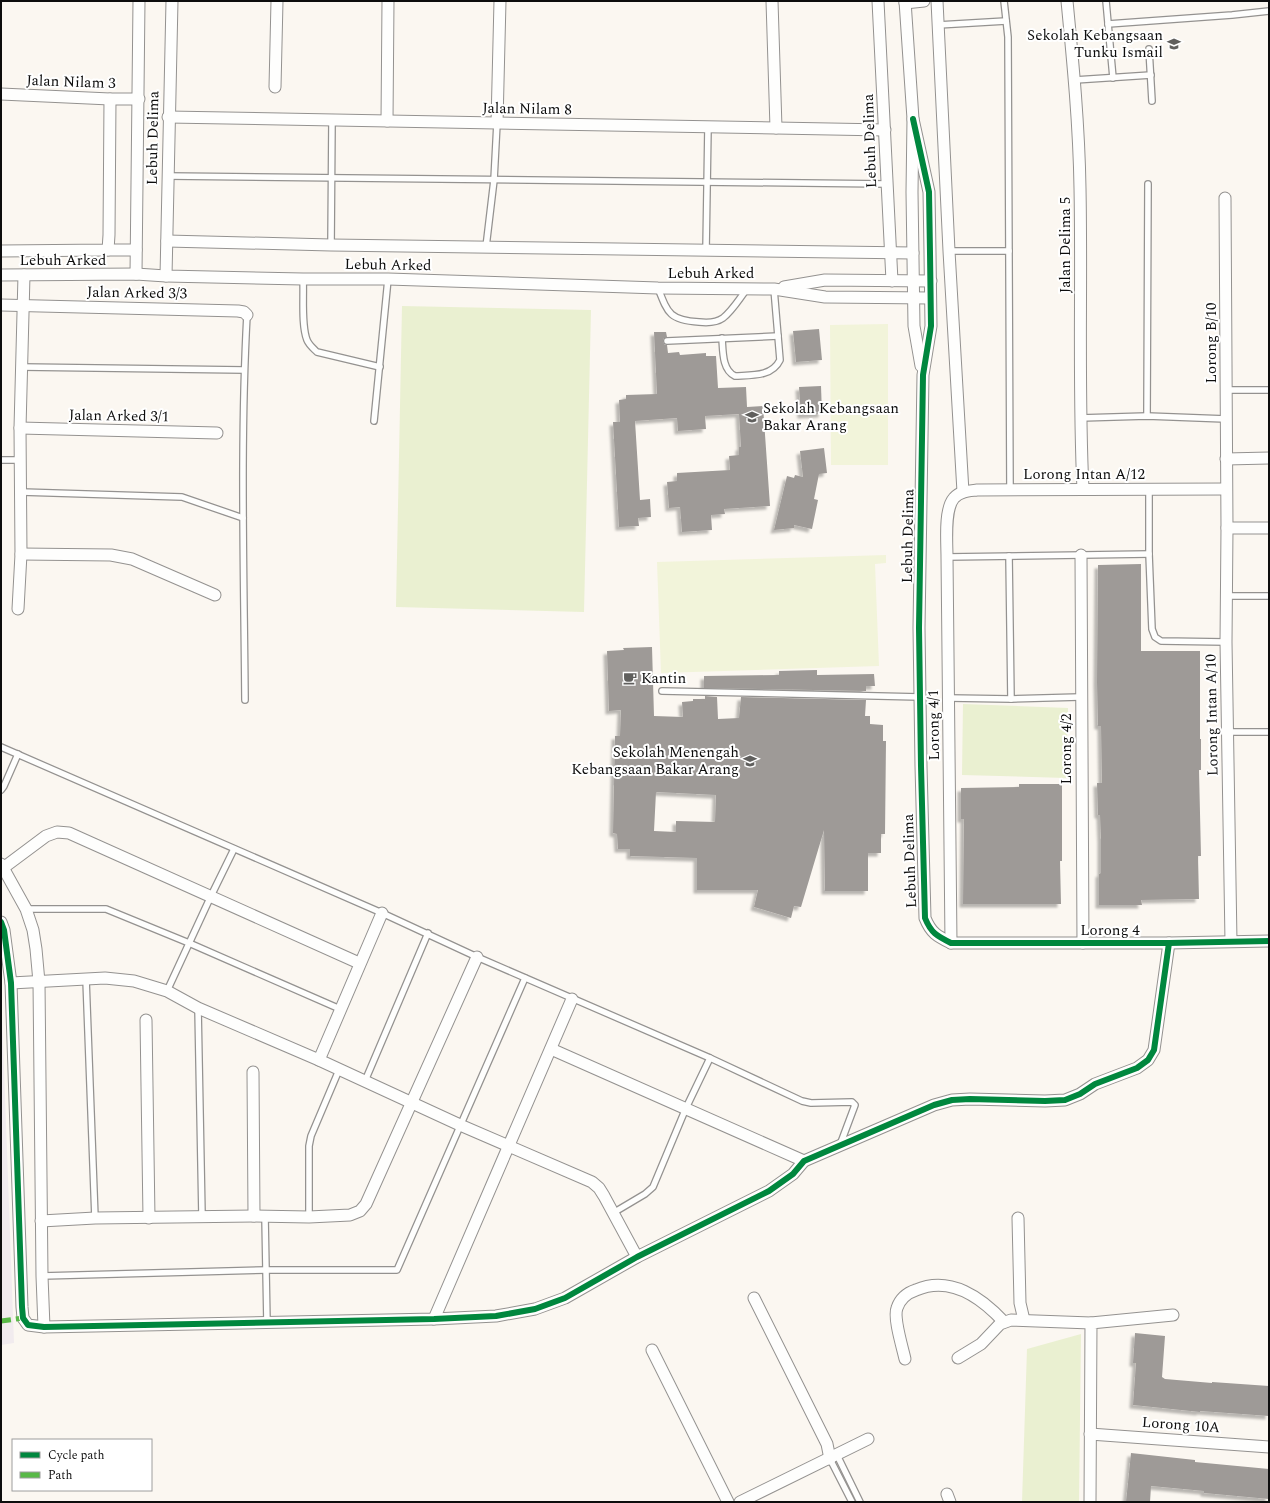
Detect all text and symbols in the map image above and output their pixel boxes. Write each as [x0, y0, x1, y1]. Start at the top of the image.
place label: Sekolah Kebangsaan Tunku Ismail [1027, 24, 1163, 64]
school or university icon: Sekolah Kebangsaan Tunku Ismail [1166, 36, 1182, 52]
street label: Jalan Nilam 3 [26, 69, 117, 95]
street label: Lebuh Delima [141, 90, 165, 185]
street label: Lebuh Delima [857, 93, 883, 188]
street label: Jalan Nilam 8 [482, 97, 572, 121]
street label: Jalan Delima 5 [1054, 197, 1077, 293]
street label: Lebuh Arked [20, 249, 106, 272]
street label: Lebuh Arked [344, 253, 432, 277]
street label: Lebuh Arked [668, 262, 754, 285]
street label: Jalan Arked 3/3 [87, 281, 188, 305]
street label: Lorong B/10 [1200, 303, 1223, 383]
place label: Sekolah Kebangsaan Bakar Arang [763, 397, 899, 437]
street label: Jalan Arked 3/1 [69, 404, 169, 428]
school or university icon: Sekolah Kebangsaan Bakar Arang [744, 409, 760, 425]
street label: Lorong Intan A/12 [1023, 463, 1145, 486]
street label: Lebuh Delima [896, 488, 920, 583]
street label: Lorong Intan A/10 [1199, 654, 1225, 776]
place label: Kantin [641, 667, 687, 690]
cafe icon: Kantin [622, 670, 638, 686]
street label: Lorong 4/1 [922, 689, 946, 761]
street label: Lorong 4/2 [1055, 714, 1078, 784]
place label: Sekolah Menengah Kebangsaan Bakar Arang [571, 741, 739, 781]
school or university icon: Sekolah Menengah Kebangsaan Bakar Arang [742, 753, 758, 769]
street label: Lebuh Delima [897, 813, 923, 908]
street label: Lorong 4 [1080, 919, 1140, 942]
street label: Lorong 10A [1141, 1411, 1221, 1439]
legend [12, 1439, 152, 1491]
text: Cycle path [48, 1446, 105, 1465]
text: Path [48, 1466, 73, 1485]

